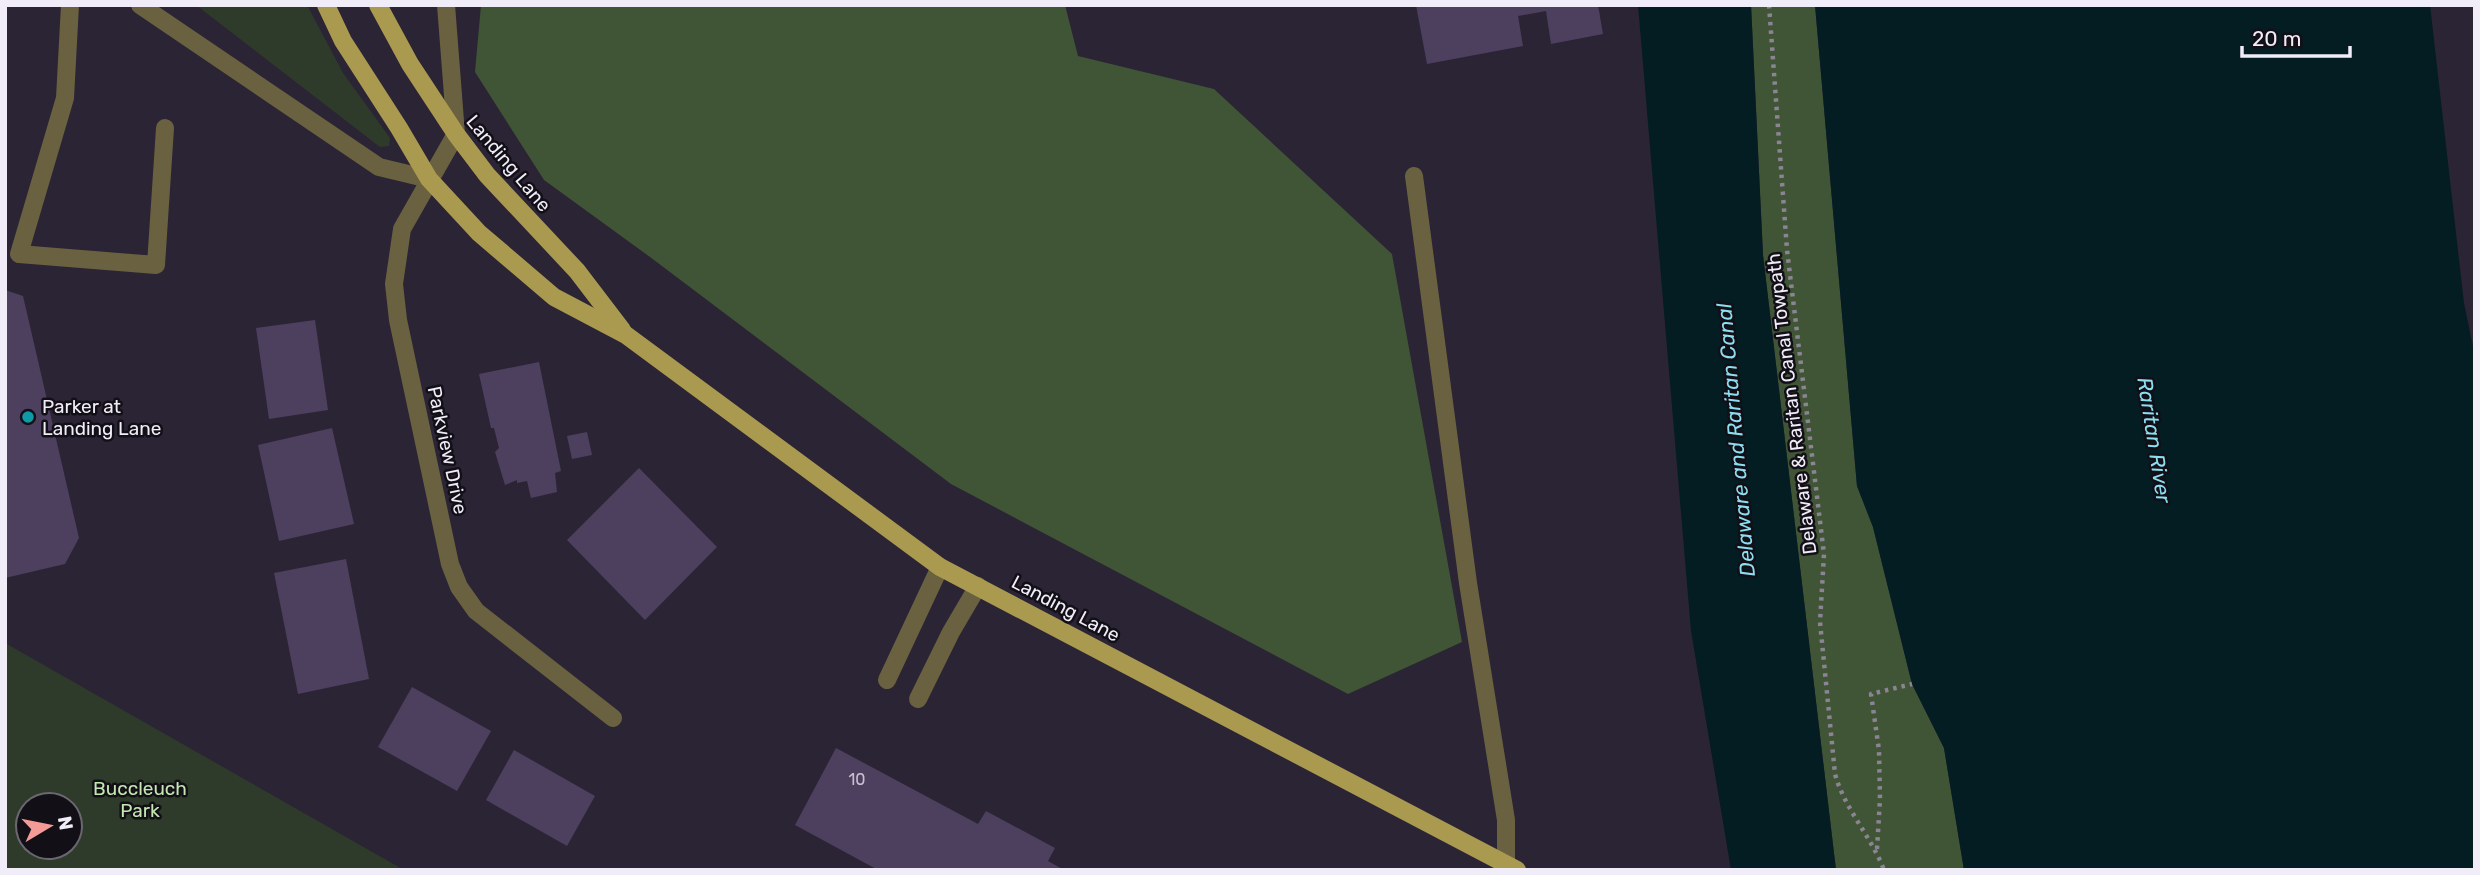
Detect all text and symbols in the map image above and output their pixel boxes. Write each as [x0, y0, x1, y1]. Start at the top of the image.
scale bar [2242, 14, 2350, 58]
text: 20 m [2252, 26, 2301, 51]
street label: Landing Lane [461, 110, 556, 216]
street label: Delaware & Raritan Canal Towpath [1762, 252, 1821, 556]
water label: Delaware and Raritan Canal [1711, 301, 1760, 578]
water label: Raritan River [2132, 375, 2177, 506]
street label: Parkview Drive [423, 384, 472, 516]
place label: Parker at Landing Lane [42, 395, 161, 440]
marker: Parker at Landing Lane [20, 409, 36, 425]
street label: Landing Lane [1008, 570, 1124, 647]
house number: 10 [848, 770, 866, 789]
park label: Buccleuch Park [93, 777, 187, 822]
north arrow [14, 791, 84, 861]
text: N [53, 814, 78, 832]

